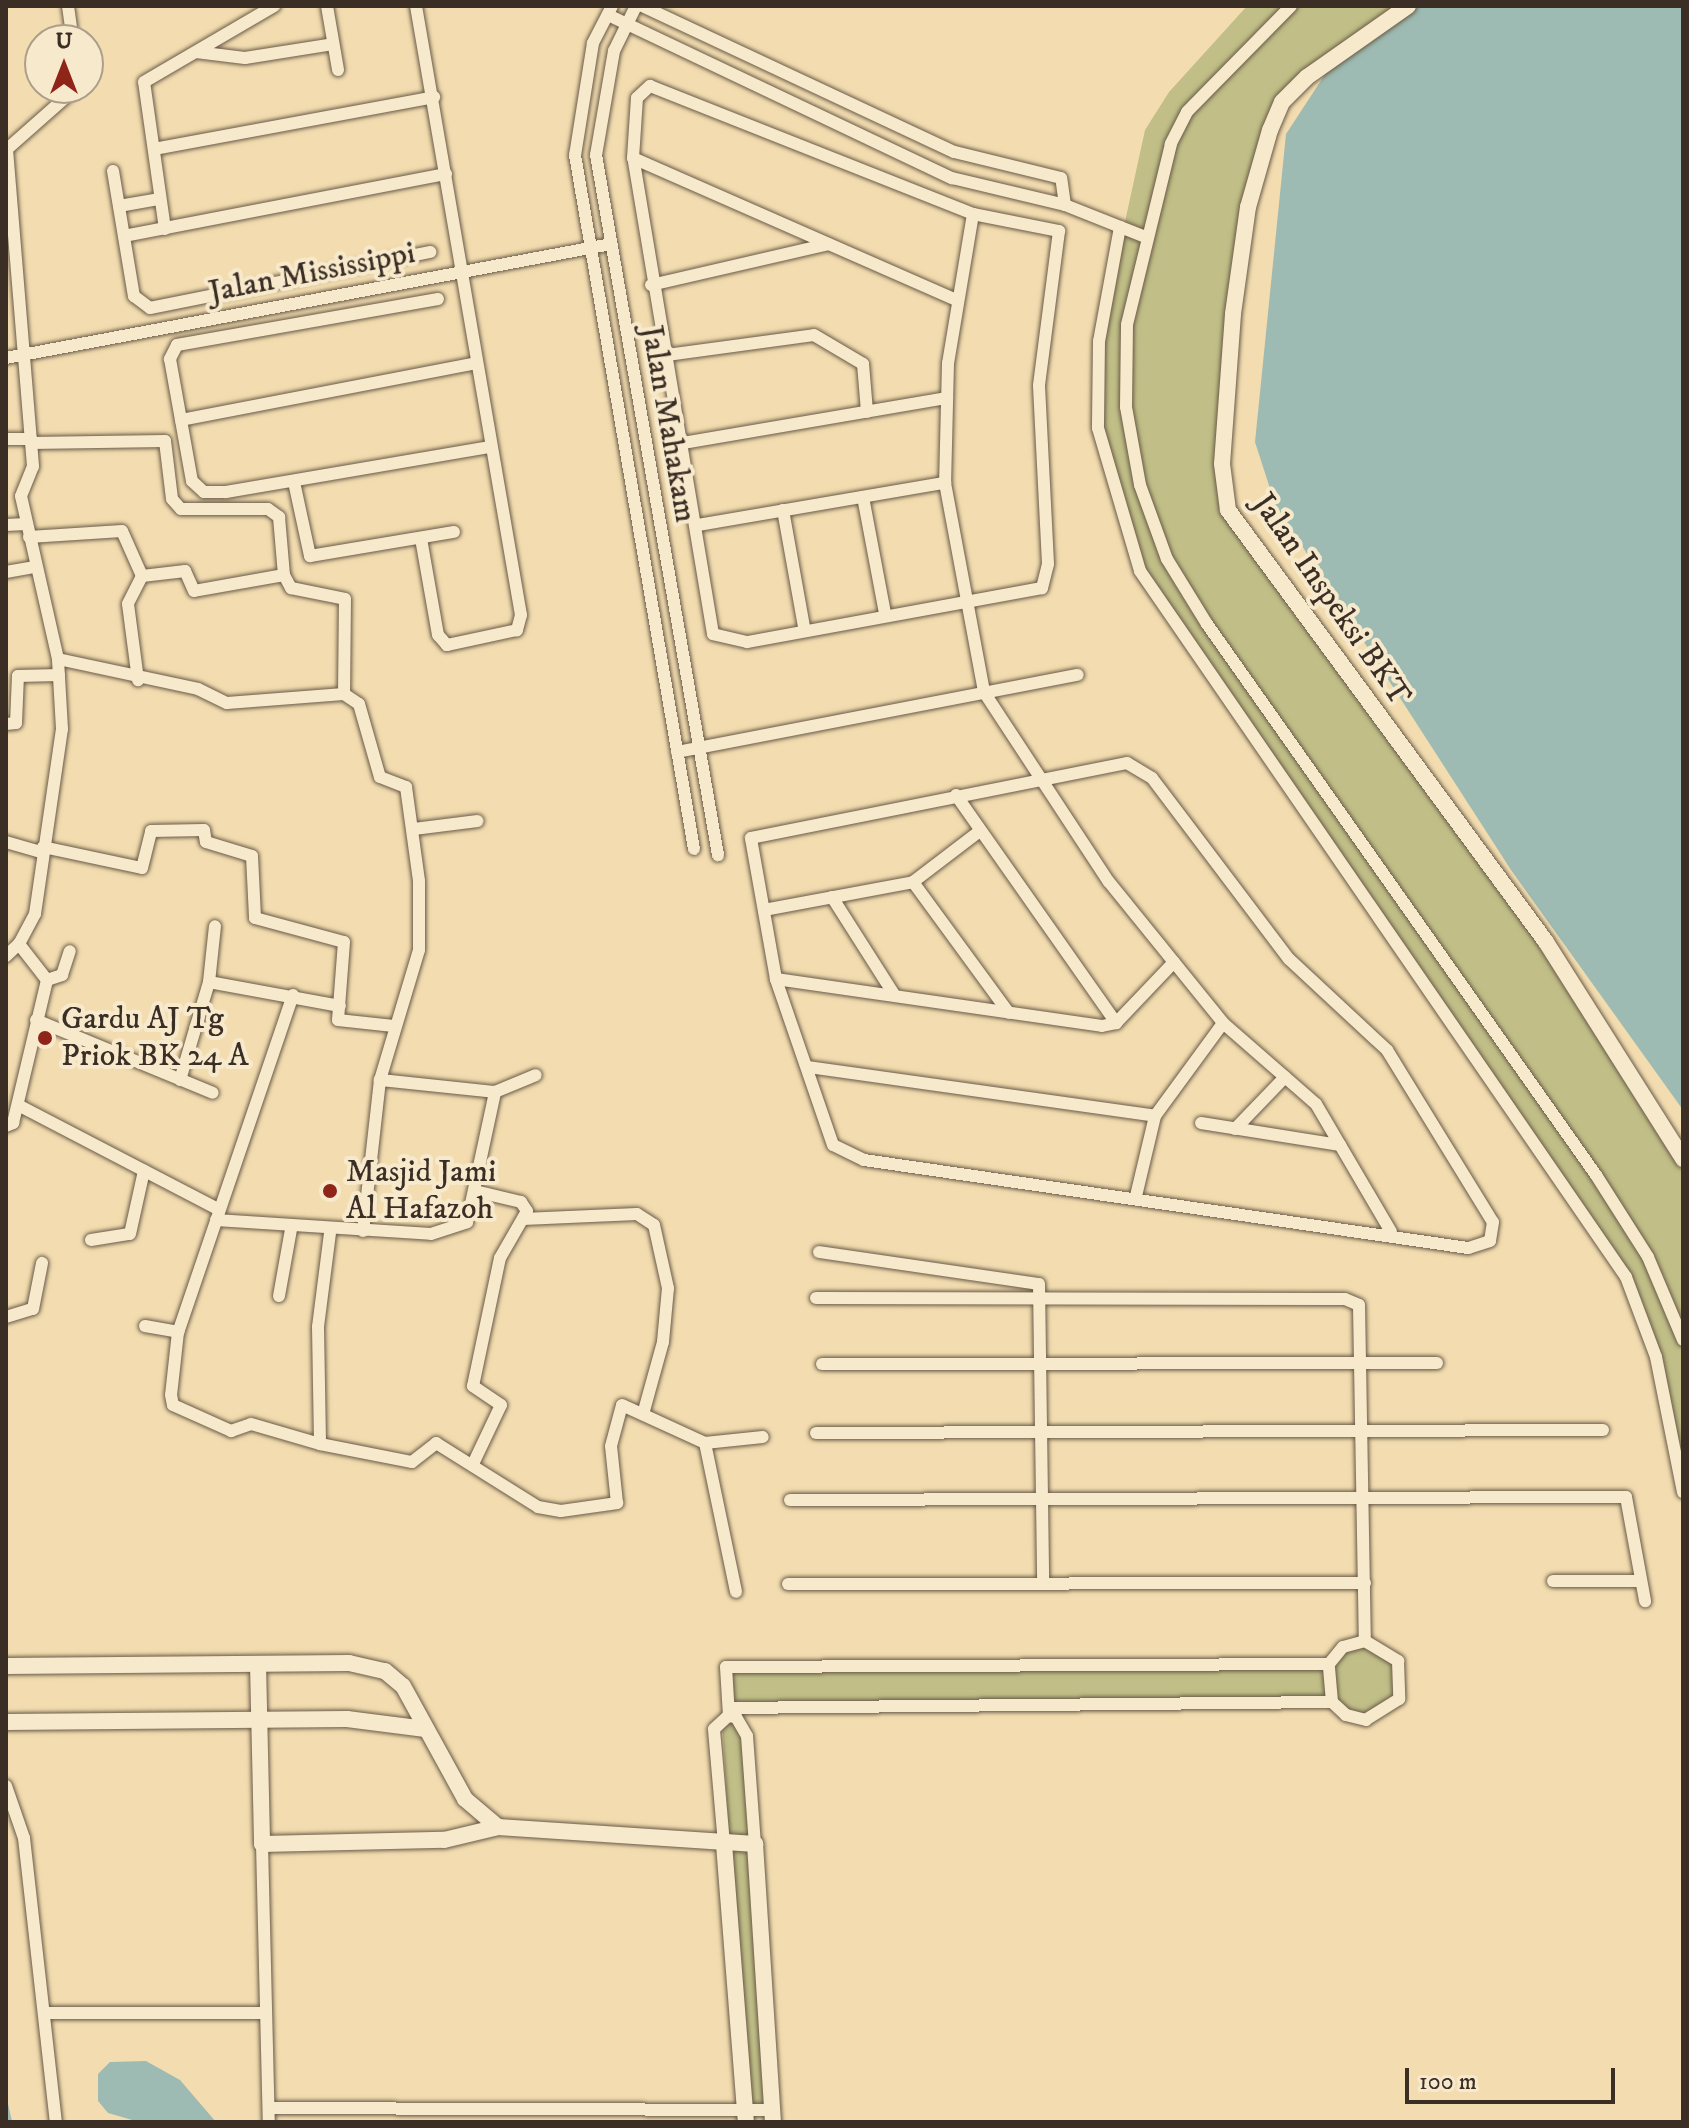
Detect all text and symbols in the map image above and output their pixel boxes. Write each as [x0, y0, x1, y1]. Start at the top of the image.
north arrow [24, 24, 104, 104]
text: U [55, 28, 73, 55]
street label: Jalan Mississippi [205, 234, 419, 312]
street label: Jalan Mahakam [632, 323, 704, 525]
street label: Jalan Inspeksi BKT [1243, 486, 1419, 714]
place label: Gardu AJ Tg Priok BK 24 A [61, 1001, 249, 1076]
marker: Gardu AJ Tg Priok BK 24 A [36, 1029, 54, 1047]
place label: Masjid Jami Al Hafazoh [346, 1154, 496, 1229]
marker: Masjid Jami Al Hafazoh [321, 1182, 339, 1200]
scale bar [1409, 2052, 1619, 2102]
text: 100 m [1419, 2067, 1477, 2097]

